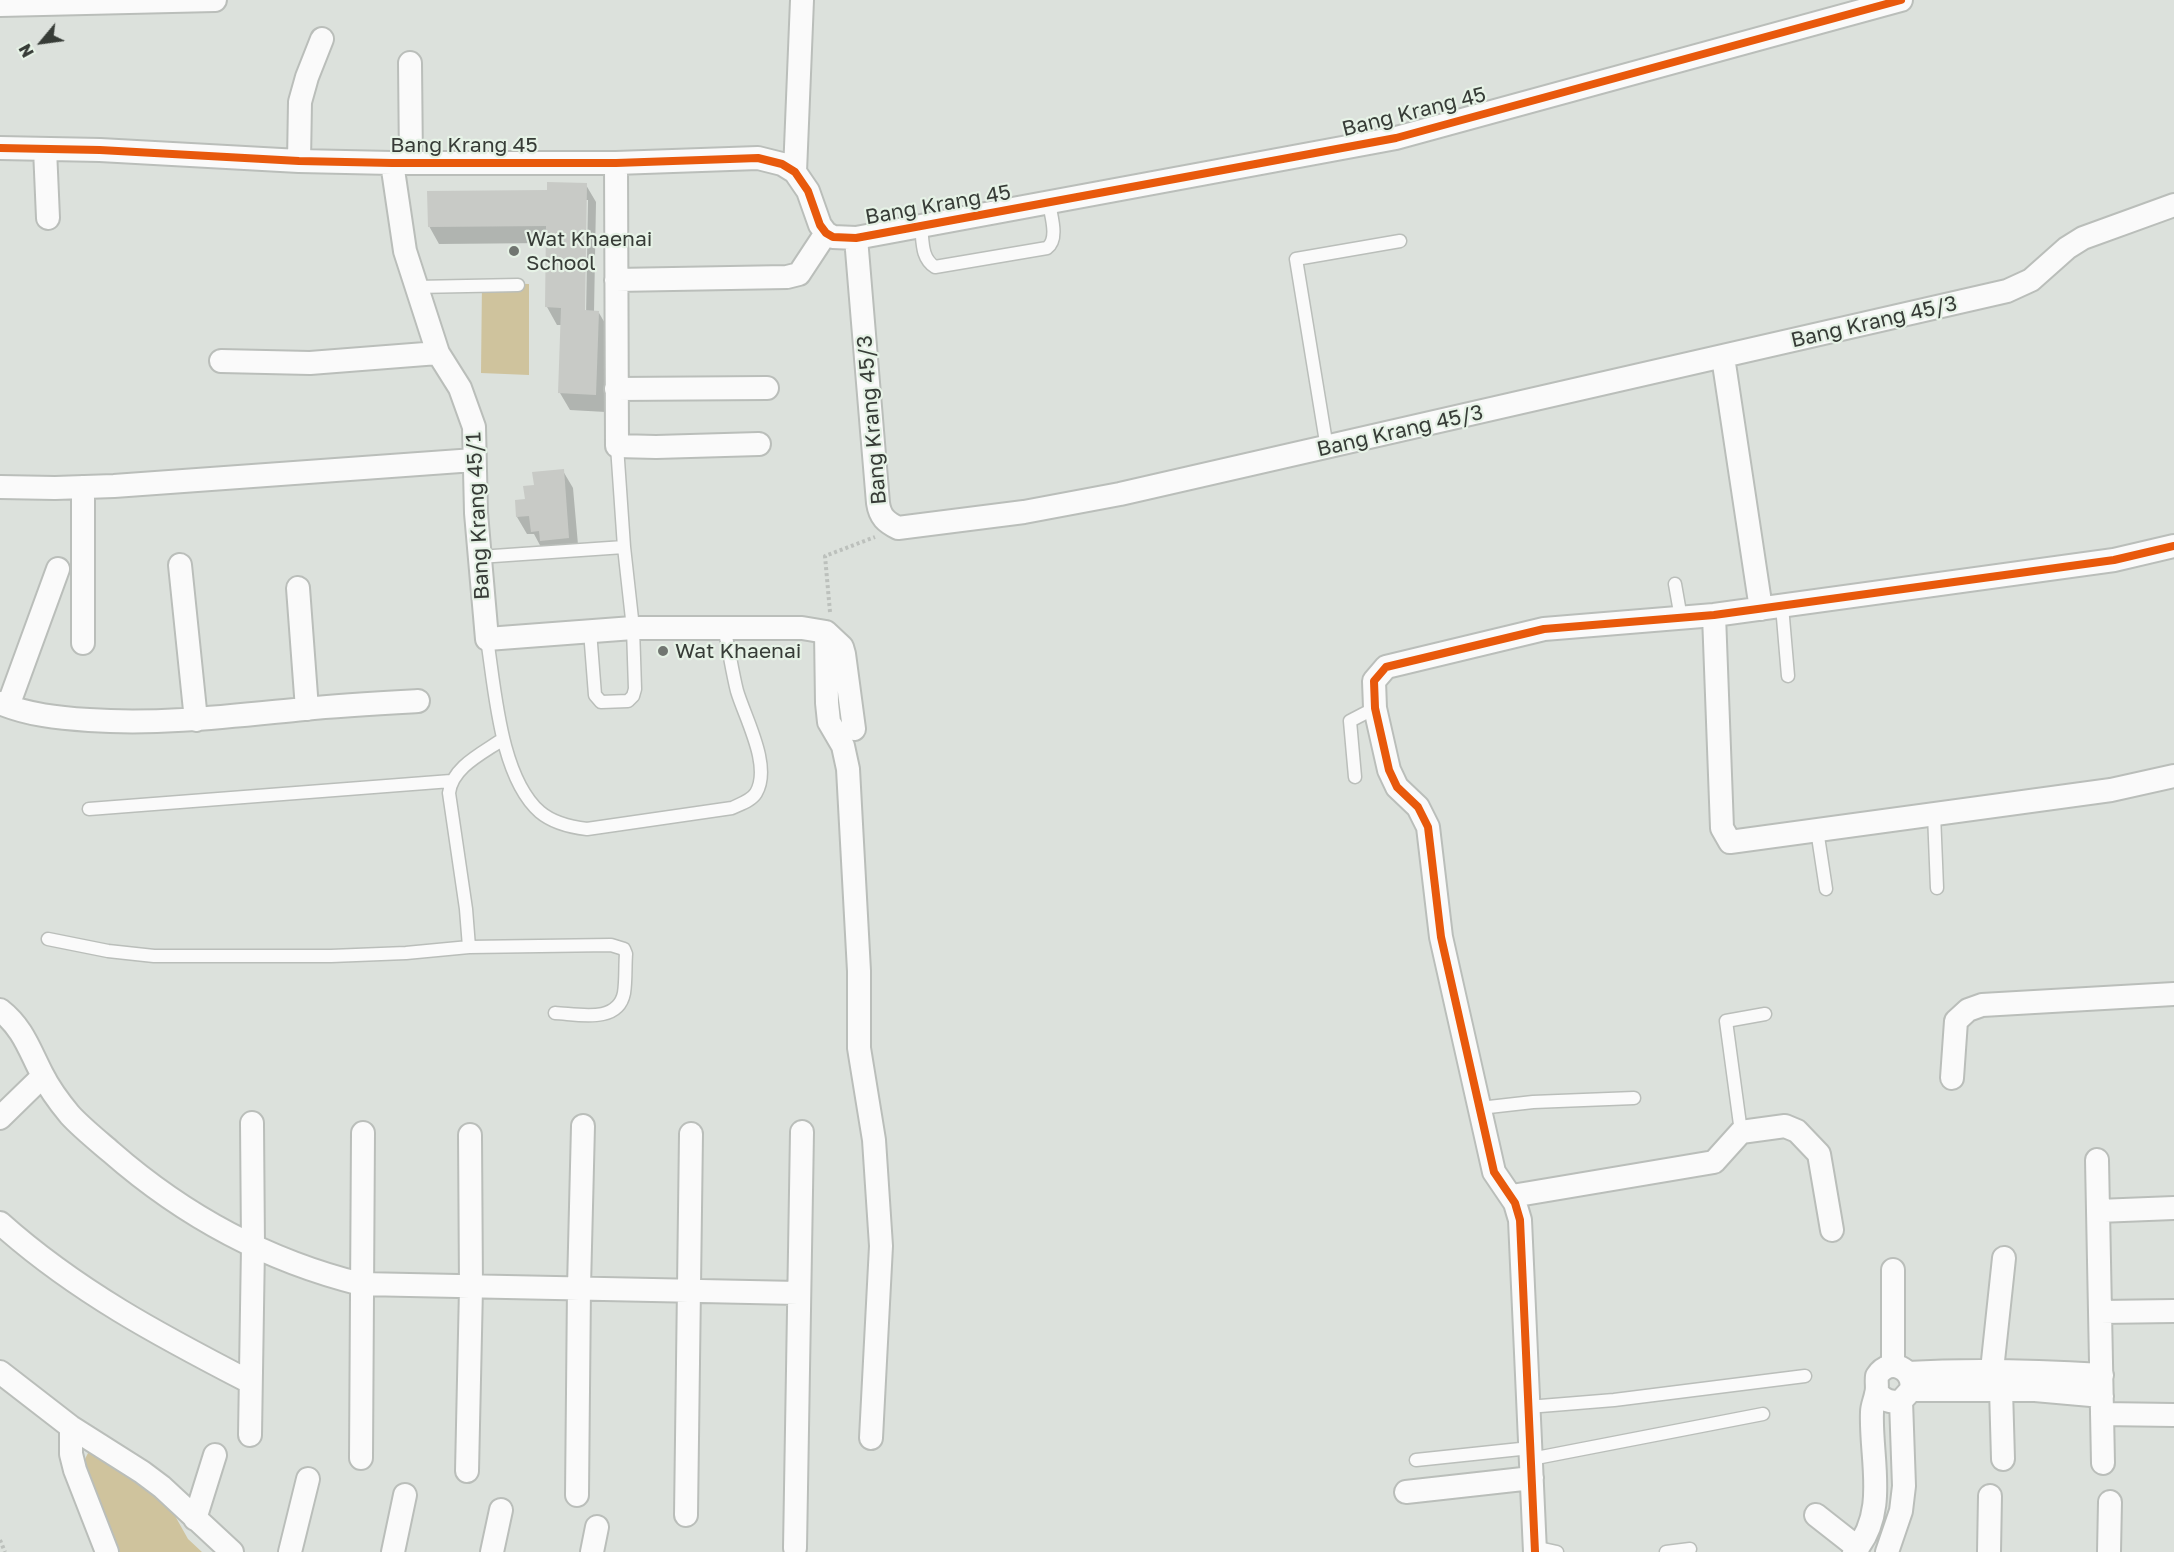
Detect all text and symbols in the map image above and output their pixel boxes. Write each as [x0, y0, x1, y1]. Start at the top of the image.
north arrow [12, 12, 72, 72]
text: N [15, 41, 38, 61]
street label: Bang Krang 45 [1339, 82, 1489, 142]
street label: Bang Krang 45 [390, 132, 538, 158]
street label: Bang Krang 45 [863, 180, 1013, 230]
place label: Wat Khaenai School [526, 226, 652, 276]
marker: Wat Khaenai School [507, 244, 521, 258]
street label: Bang Krang 45/3 [1788, 291, 1960, 353]
street label: Bang Krang 45/3 [852, 334, 892, 506]
street label: Bang Krang 45/3 [1314, 400, 1486, 462]
street label: Bang Krang 45/1 [461, 432, 495, 600]
place label: Wat Khaenai [675, 638, 801, 664]
marker: Wat Khaenai [656, 644, 670, 658]

